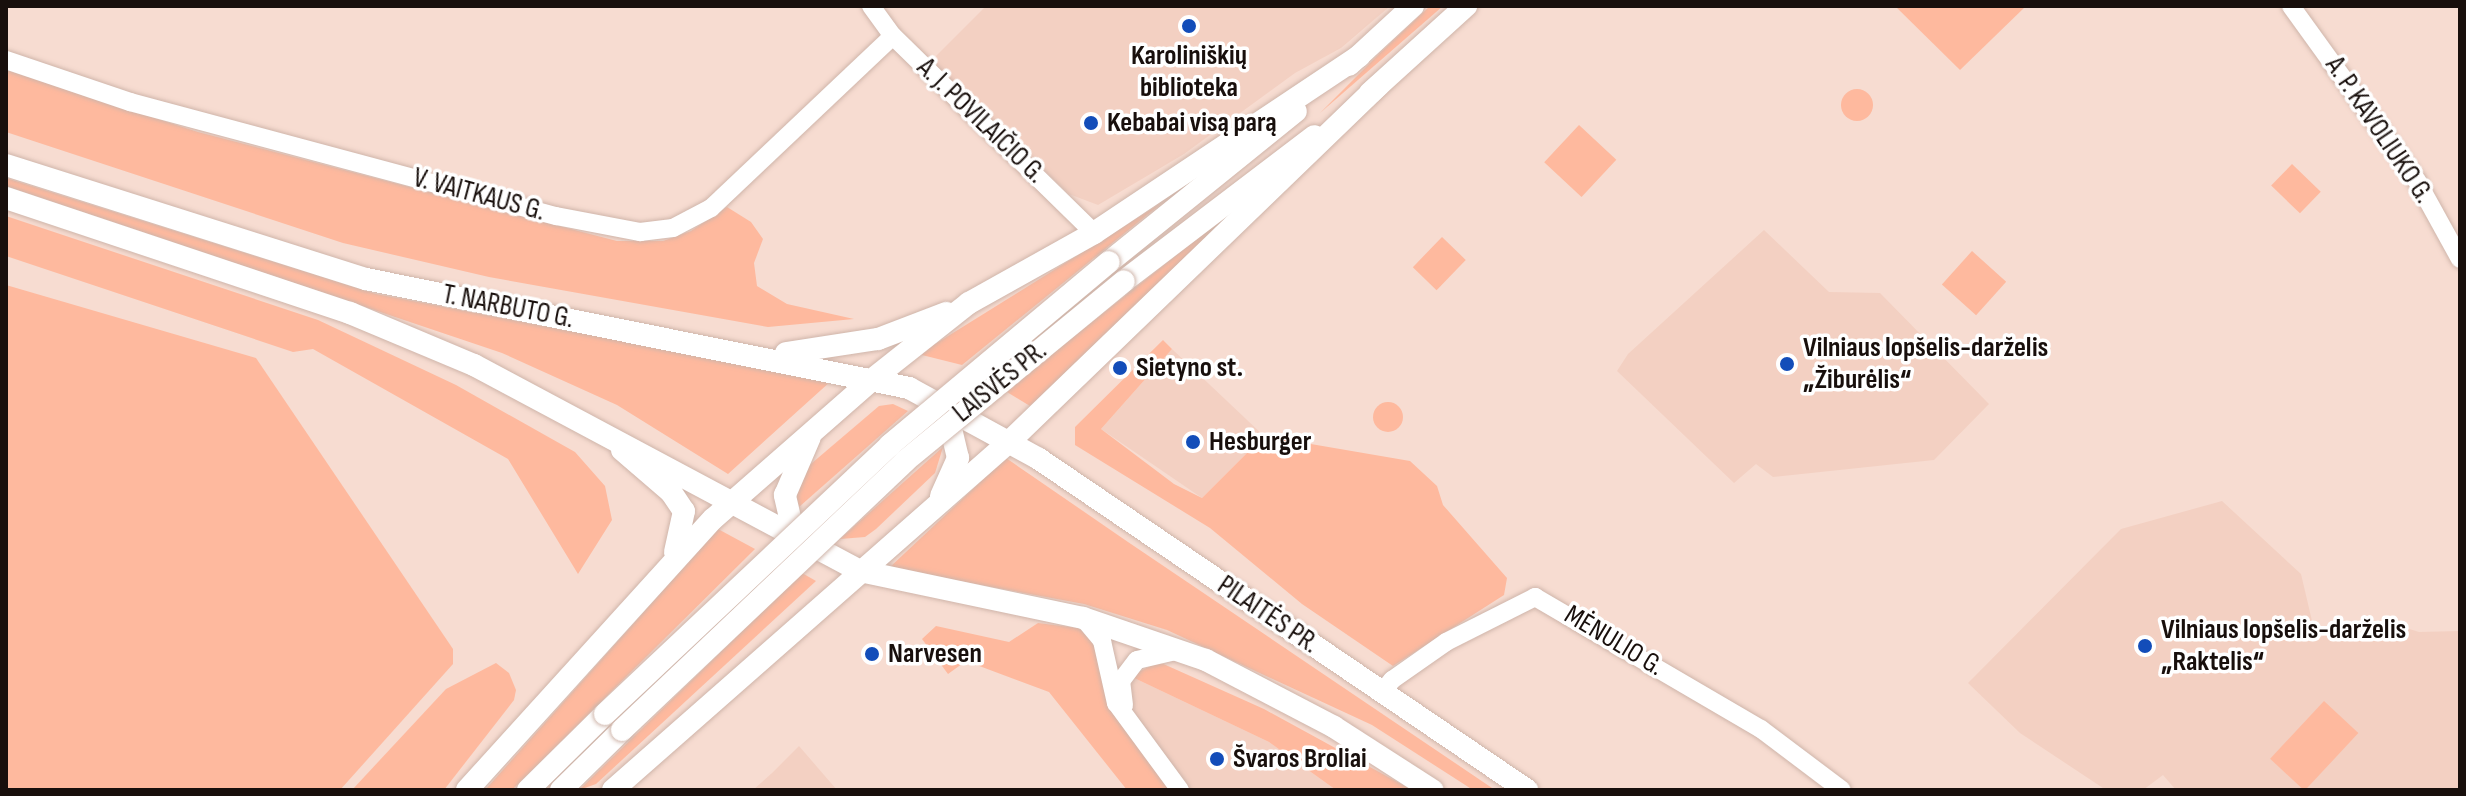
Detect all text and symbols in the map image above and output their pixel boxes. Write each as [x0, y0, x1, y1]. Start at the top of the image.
marker: Karoliniškių biblioteka [1180, 17, 1198, 35]
place label: Karoliniškių biblioteka [1131, 39, 1247, 105]
street label: A. P. KAVOLIUKO G. [2318, 50, 2440, 210]
street label: A. J. POVILAIČIO G. [910, 51, 1052, 191]
place label: Kebabai visą parą [1107, 106, 1277, 140]
marker: Kebabai visą parą [1082, 114, 1100, 132]
street label: V. VAITKAUS G. [409, 161, 549, 229]
street label: T. NARBUTO G. [440, 278, 576, 336]
place label: Vilniaus lopšelis-darželis „Žiburėlis“ [1803, 331, 2048, 397]
street label: LAISVĖS PR. [946, 334, 1054, 430]
place label: Sietyno st. [1136, 351, 1243, 385]
marker: Vilniaus lopšelis-darželis „Žiburėlis“ [1778, 355, 1796, 373]
marker: Sietyno st. [1111, 359, 1129, 377]
place label: Hesburger [1209, 425, 1311, 459]
marker: Hesburger [1184, 433, 1202, 451]
street label: PILAITĖS PR. [1211, 569, 1325, 661]
street label: MĖNULIO G. [1558, 598, 1670, 684]
place label: Vilniaus lopšelis-darželis „Raktelis“ [2161, 613, 2406, 679]
place label: Narvesen [888, 637, 982, 671]
marker: Vilniaus lopšelis-darželis „Raktelis“ [2136, 637, 2154, 655]
marker: Narvesen [863, 645, 881, 663]
place label: Švaros Broliai [1233, 742, 1367, 776]
marker: Švaros Broliai [1208, 750, 1226, 768]

